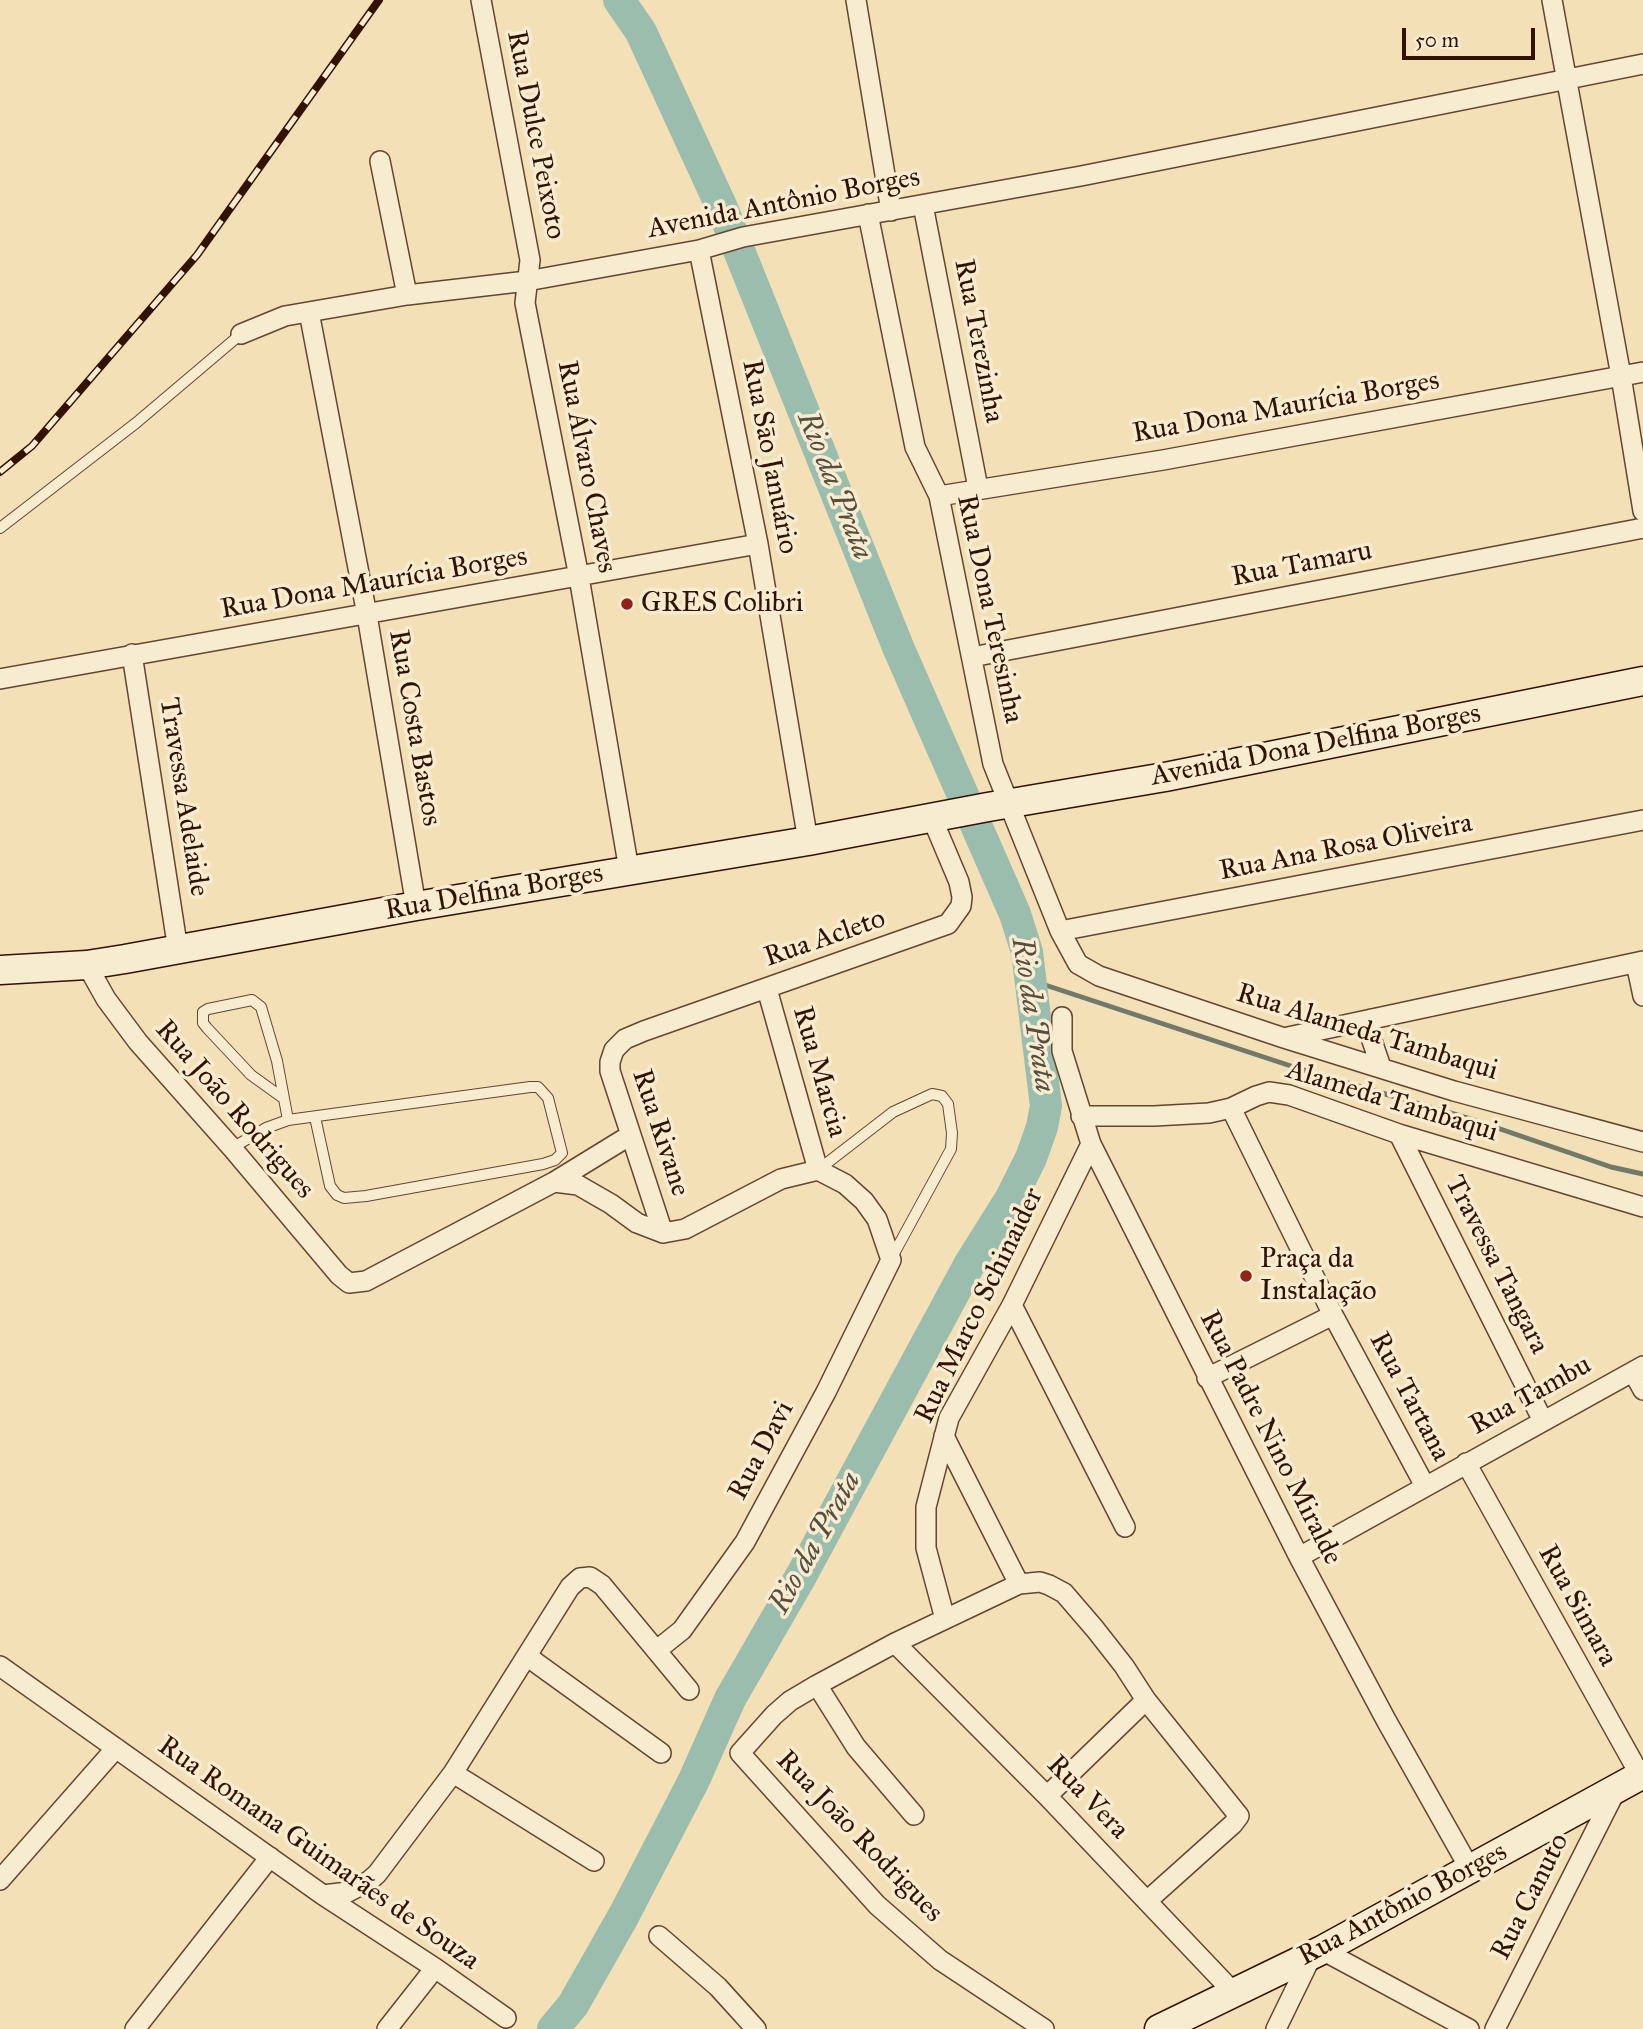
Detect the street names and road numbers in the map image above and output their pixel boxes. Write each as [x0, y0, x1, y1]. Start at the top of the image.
street label: Rua Dulce Peixoto [498, 28, 572, 242]
street label: Avenida Antônio Borges [645, 161, 923, 247]
street label: Rua Terezinha [946, 256, 1010, 426]
street label: Rua Sāo Januário [734, 357, 804, 557]
street label: Rua Álvaro Chaves [549, 358, 623, 576]
street label: Rua Dona Maurícia Borges [1130, 364, 1442, 452]
street label: Rua Dona Teresinha [948, 492, 1030, 726]
street label: Rua Tamaru [1229, 535, 1375, 595]
street label: Rua Dona Maurícia Borges [218, 540, 530, 628]
street label: Rua Costa Bastos [380, 627, 448, 829]
street label: Travessa Adelaide [151, 695, 215, 899]
street label: Avenida Dona Delfina Borges [1148, 698, 1484, 794]
street label: Rua Ana Rosa Oliveira [1217, 807, 1475, 889]
street label: Rua Delfina Borges [382, 857, 606, 929]
street label: Rua Acleto [760, 903, 890, 975]
street label: Rua Alameda Tambaqui [1232, 977, 1502, 1089]
street label: Rua Marcia [784, 1003, 854, 1141]
street label: Rua João Rodrigues [147, 1014, 321, 1206]
street label: Alameda Tambaqui [1282, 1054, 1502, 1150]
street label: Rua Rivane [624, 1065, 696, 1201]
street label: Travessa Tangara [1437, 1170, 1555, 1360]
street label: Rua Marco Schinaider [908, 1183, 1052, 1429]
street label: Rua Padre Nino Miralde [1191, 1305, 1349, 1571]
street label: Rua Tartana [1361, 1327, 1457, 1467]
street label: Rua Tambu [1465, 1349, 1597, 1443]
street label: Rua Davi [722, 1396, 802, 1506]
street label: Rua Simara [1530, 1539, 1624, 1673]
street label: Rua Romana Guimarães de Souza [151, 1730, 485, 1978]
street label: Rua Joāo Rodrigues [769, 1744, 949, 1930]
street label: Rua Vera [1039, 1749, 1135, 1847]
street label: Rua Canuto [1485, 1828, 1577, 1966]
street label: Rua Antônio Borges [1293, 1836, 1513, 1974]

